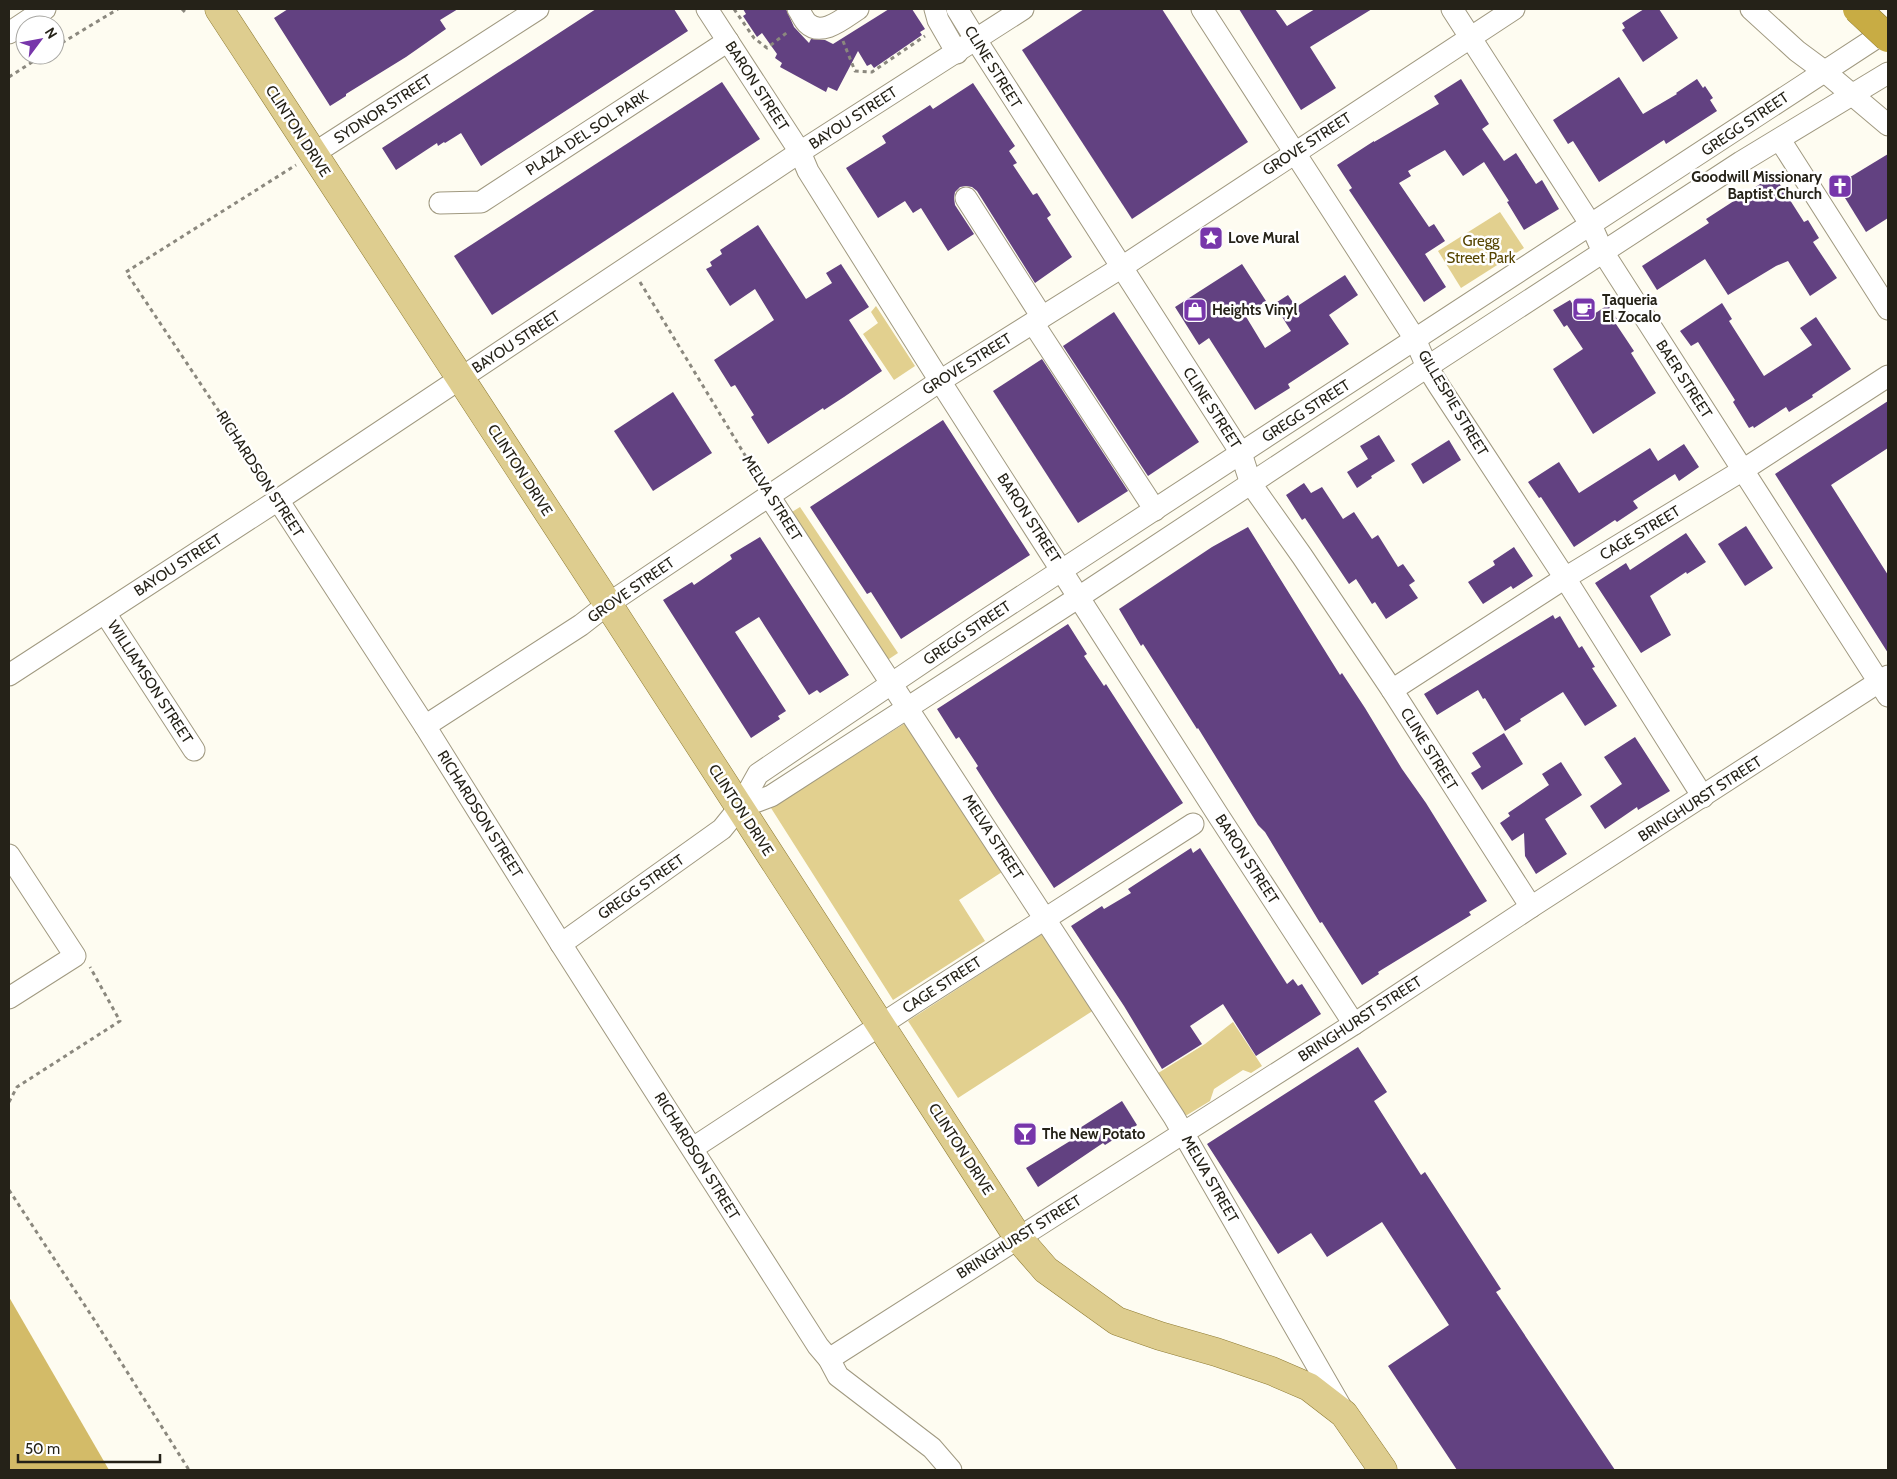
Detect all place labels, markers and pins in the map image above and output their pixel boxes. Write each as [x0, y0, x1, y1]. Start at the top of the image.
place label: Goodwill Missionary Baptist Church [1691, 168, 1823, 203]
church icon: Goodwill Missionary Baptist Church [1827, 173, 1853, 199]
place icon: Love Mural [1198, 225, 1224, 251]
place label: Love Mural [1228, 229, 1299, 247]
place label: Taqueria El Zocalo [1602, 291, 1661, 326]
cafe icon: Taqueria El Zocalo [1571, 296, 1597, 322]
shop icon: Heights Vinyl [1182, 297, 1208, 323]
place label: Heights Vinyl [1212, 301, 1298, 319]
bar icon: The New Potato [1012, 1121, 1038, 1147]
place label: The New Potato [1042, 1125, 1146, 1143]

